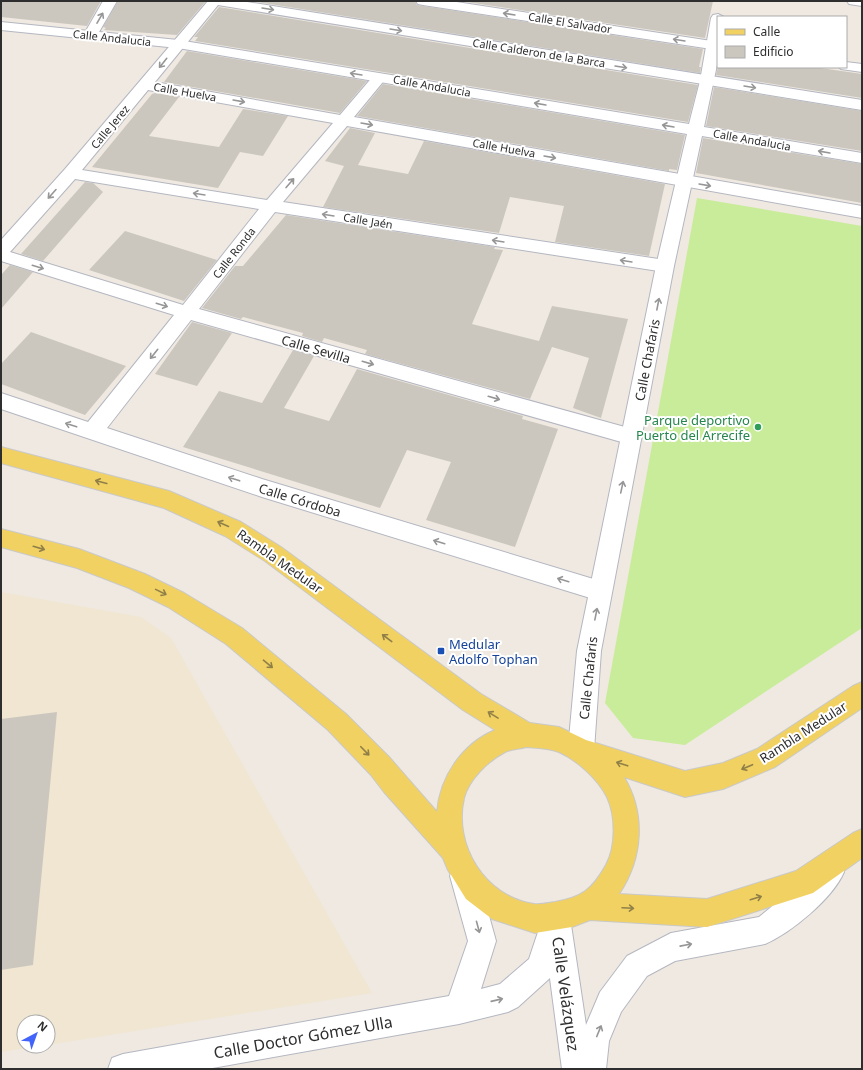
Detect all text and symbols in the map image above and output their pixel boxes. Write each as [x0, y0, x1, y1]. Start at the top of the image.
one-way arrow [261, 6, 274, 14]
street label: Calle El Salvador [527, 8, 613, 37]
one-way arrow [503, 10, 516, 18]
one-way arrow [96, 12, 104, 24]
legend [717, 16, 847, 68]
text: Calle [753, 23, 781, 40]
street label: Calle Andalucia [72, 26, 152, 49]
one-way arrow [389, 26, 402, 34]
street label: Calle Calderon de la Barca [472, 35, 607, 70]
one-way arrow [673, 36, 686, 44]
text: Edificio [753, 43, 794, 60]
one-way arrow [159, 58, 168, 68]
one-way arrow [614, 63, 627, 71]
one-way arrow [350, 69, 363, 77]
street label: Calle Andalucia [392, 71, 472, 100]
street label: Calle Huelva [152, 79, 218, 104]
one-way arrow [743, 83, 756, 91]
one-way arrow [232, 97, 245, 105]
one-way arrow [533, 100, 546, 108]
street label: Calle Jerez [87, 102, 132, 152]
one-way arrow [360, 120, 373, 128]
one-way arrow [662, 122, 675, 130]
street label: Calle Andalucia [712, 125, 792, 154]
street label: Calle Huelva [471, 135, 537, 160]
one-way arrow [817, 148, 830, 156]
one-way arrow [543, 153, 556, 161]
one-way arrow [286, 178, 295, 189]
one-way arrow [698, 181, 711, 189]
one-way arrow [48, 189, 57, 199]
one-way arrow [193, 190, 206, 198]
street label: Calle Jaén [342, 209, 394, 232]
one-way arrow [322, 211, 335, 219]
street label: Calle Ronda [209, 224, 258, 281]
one-way arrow [492, 237, 505, 245]
one-way arrow [620, 256, 633, 264]
one-way arrow [32, 264, 45, 271]
one-way arrow [654, 298, 662, 311]
one-way arrow [156, 302, 169, 309]
street label: Calle Chafaris [630, 317, 664, 403]
street label: Calle Sevilla [279, 331, 353, 367]
one-way arrow [150, 349, 159, 360]
one-way arrow [362, 360, 375, 367]
one-way arrow [487, 395, 500, 402]
place label: Parque deportivo Puerto del Arrecife [636, 411, 750, 444]
one-way arrow [65, 420, 77, 428]
marker: Parque deportivo Puerto del Arrecife [753, 422, 763, 432]
one-way arrow [228, 475, 241, 482]
one-way arrow [95, 477, 108, 485]
street label: Calle Córdoba [257, 479, 343, 521]
one-way arrow [618, 481, 626, 494]
one-way arrow [218, 520, 230, 528]
street label: Rambla Medular [234, 525, 327, 598]
one-way arrow [432, 538, 445, 545]
one-way arrow [32, 545, 45, 552]
one-way arrow [557, 576, 570, 583]
one-way arrow [154, 589, 166, 596]
one-way arrow [592, 608, 600, 621]
one-way arrow [382, 634, 393, 642]
place label: Medular Adolfo Tophan [449, 635, 538, 668]
street label: Calle Chafaris [575, 636, 601, 720]
marker: Medular Adolfo Tophan [436, 646, 446, 656]
one-way arrow [263, 660, 274, 669]
street label: Rambla Medular [756, 697, 851, 767]
one-way arrow [487, 710, 498, 719]
one-way arrow [360, 746, 370, 756]
one-way arrow [617, 759, 629, 767]
one-way arrow [741, 763, 753, 771]
one-way arrow [749, 894, 762, 901]
one-way arrow [621, 905, 634, 912]
one-way arrow [475, 920, 482, 933]
street label: Calle Velázquez [547, 935, 585, 1053]
one-way arrow [679, 940, 692, 948]
one-way arrow [490, 995, 503, 1003]
street label: Calle Doctor Gómez Ulla [212, 1010, 394, 1064]
north arrow [16, 1014, 56, 1054]
text: N [35, 1017, 51, 1035]
one-way arrow [595, 1026, 603, 1038]

